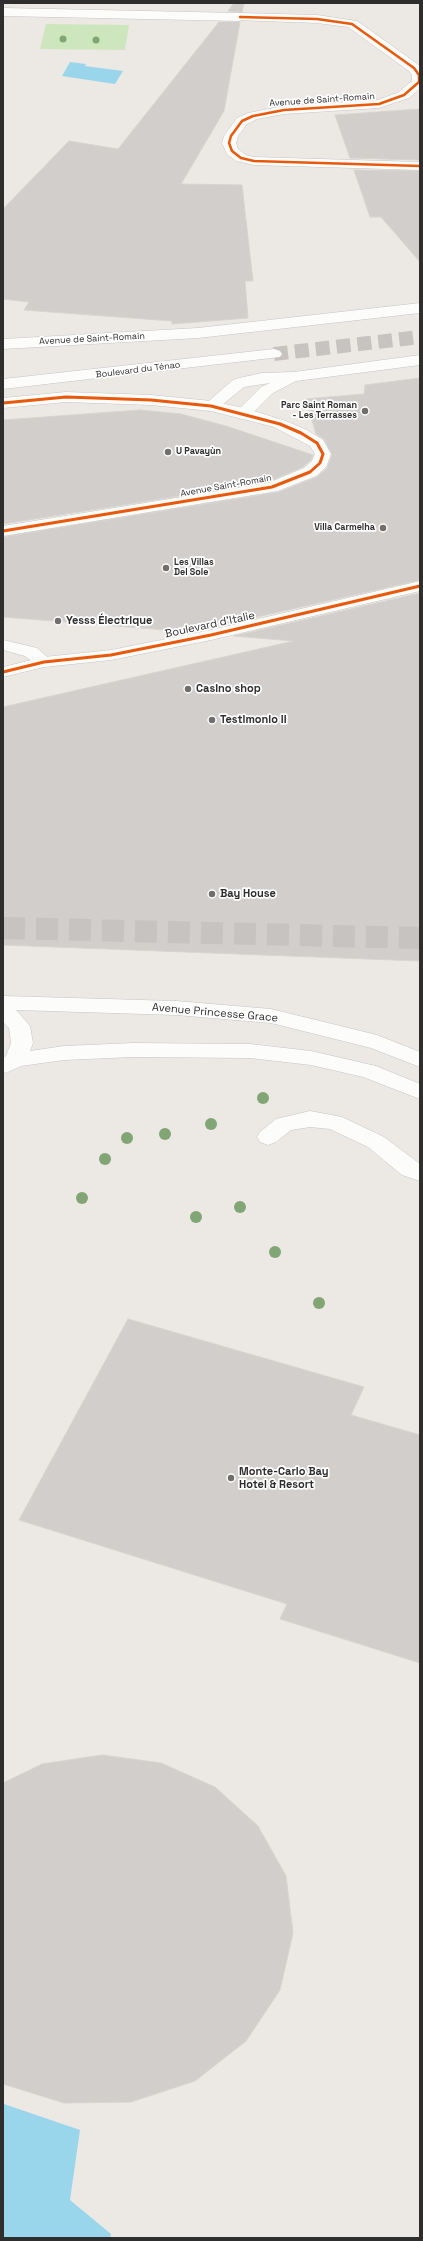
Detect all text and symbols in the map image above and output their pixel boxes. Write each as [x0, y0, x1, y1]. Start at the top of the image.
street label: Avenue de Saint-Romain [269, 91, 375, 109]
street label: Avenue de Saint-Romain [39, 331, 145, 347]
street label: Boulevard du Ténao [95, 359, 181, 381]
place label: Parc Saint Roman - Les Terrasses [281, 401, 357, 422]
marker: Parc Saint Roman - Les Terrasses [360, 406, 370, 416]
marker: U Pavayùn [163, 447, 173, 457]
place label: U Pavayùn [176, 447, 221, 457]
street label: Avenue Saint-Romain [180, 473, 272, 499]
place label: Villa Carmelha [314, 523, 375, 533]
marker: Villa Carmelha [378, 523, 388, 533]
place label: Les Villas Del Sole [174, 558, 214, 579]
marker: Les Villas Del Sole [161, 563, 171, 573]
street label: Boulevard d'Italie [164, 609, 256, 641]
place label: Yesss Électrique [66, 614, 152, 628]
marker: Yesss Électrique [53, 616, 63, 626]
place label: Casino shop [196, 682, 261, 696]
marker: Casino shop [183, 684, 193, 694]
place label: Testimonio II [220, 713, 287, 727]
marker: Testimonio II [207, 715, 217, 725]
place label: Bay House [220, 887, 276, 901]
marker: Bay House [207, 889, 217, 899]
street label: Avenue Princesse Grace [151, 1001, 279, 1025]
place label: Monte-Carlo Bay Hotel & Resort [239, 1465, 329, 1491]
marker: Monte-Carlo Bay Hotel & Resort [226, 1473, 236, 1483]

